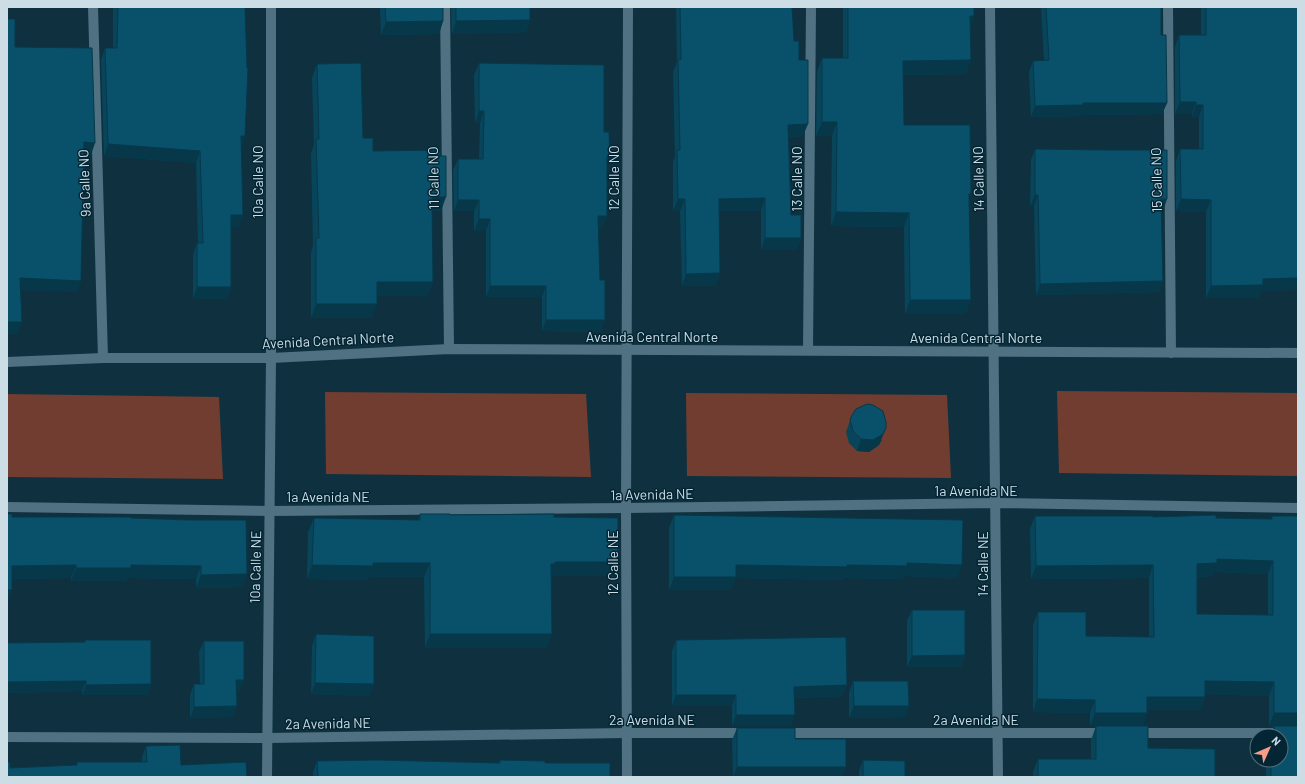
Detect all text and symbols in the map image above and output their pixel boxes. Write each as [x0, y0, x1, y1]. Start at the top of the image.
street label: 10a Calle NO [249, 145, 266, 219]
street label: 12 Calle NO [605, 145, 622, 211]
street label: 11 Calle NO [424, 146, 442, 210]
street label: 13 Calle NO [788, 146, 805, 212]
street label: 14 Calle NO [969, 146, 987, 212]
street label: 15 Calle NO [1147, 147, 1165, 213]
street label: 9a Calle NO [74, 149, 94, 217]
street label: Avenida Central Norte [262, 328, 394, 352]
street label: Avenida Central Norte [586, 328, 718, 345]
street label: Avenida Central Norte [910, 329, 1042, 346]
street label: 1a Avenida NE [934, 482, 1018, 499]
street label: 1a Avenida NE [610, 485, 694, 503]
street label: 1a Avenida NE [286, 488, 370, 505]
street label: 10a Calle NE [246, 530, 264, 604]
street label: 12 Calle NE [604, 530, 621, 596]
street label: 14 Calle NE [974, 531, 991, 597]
street label: 2a Avenida NE [609, 711, 695, 728]
street label: 2a Avenida NE [933, 711, 1019, 728]
street label: 2a Avenida NE [285, 714, 371, 732]
north arrow [1249, 728, 1289, 768]
text: N [1269, 733, 1284, 748]

